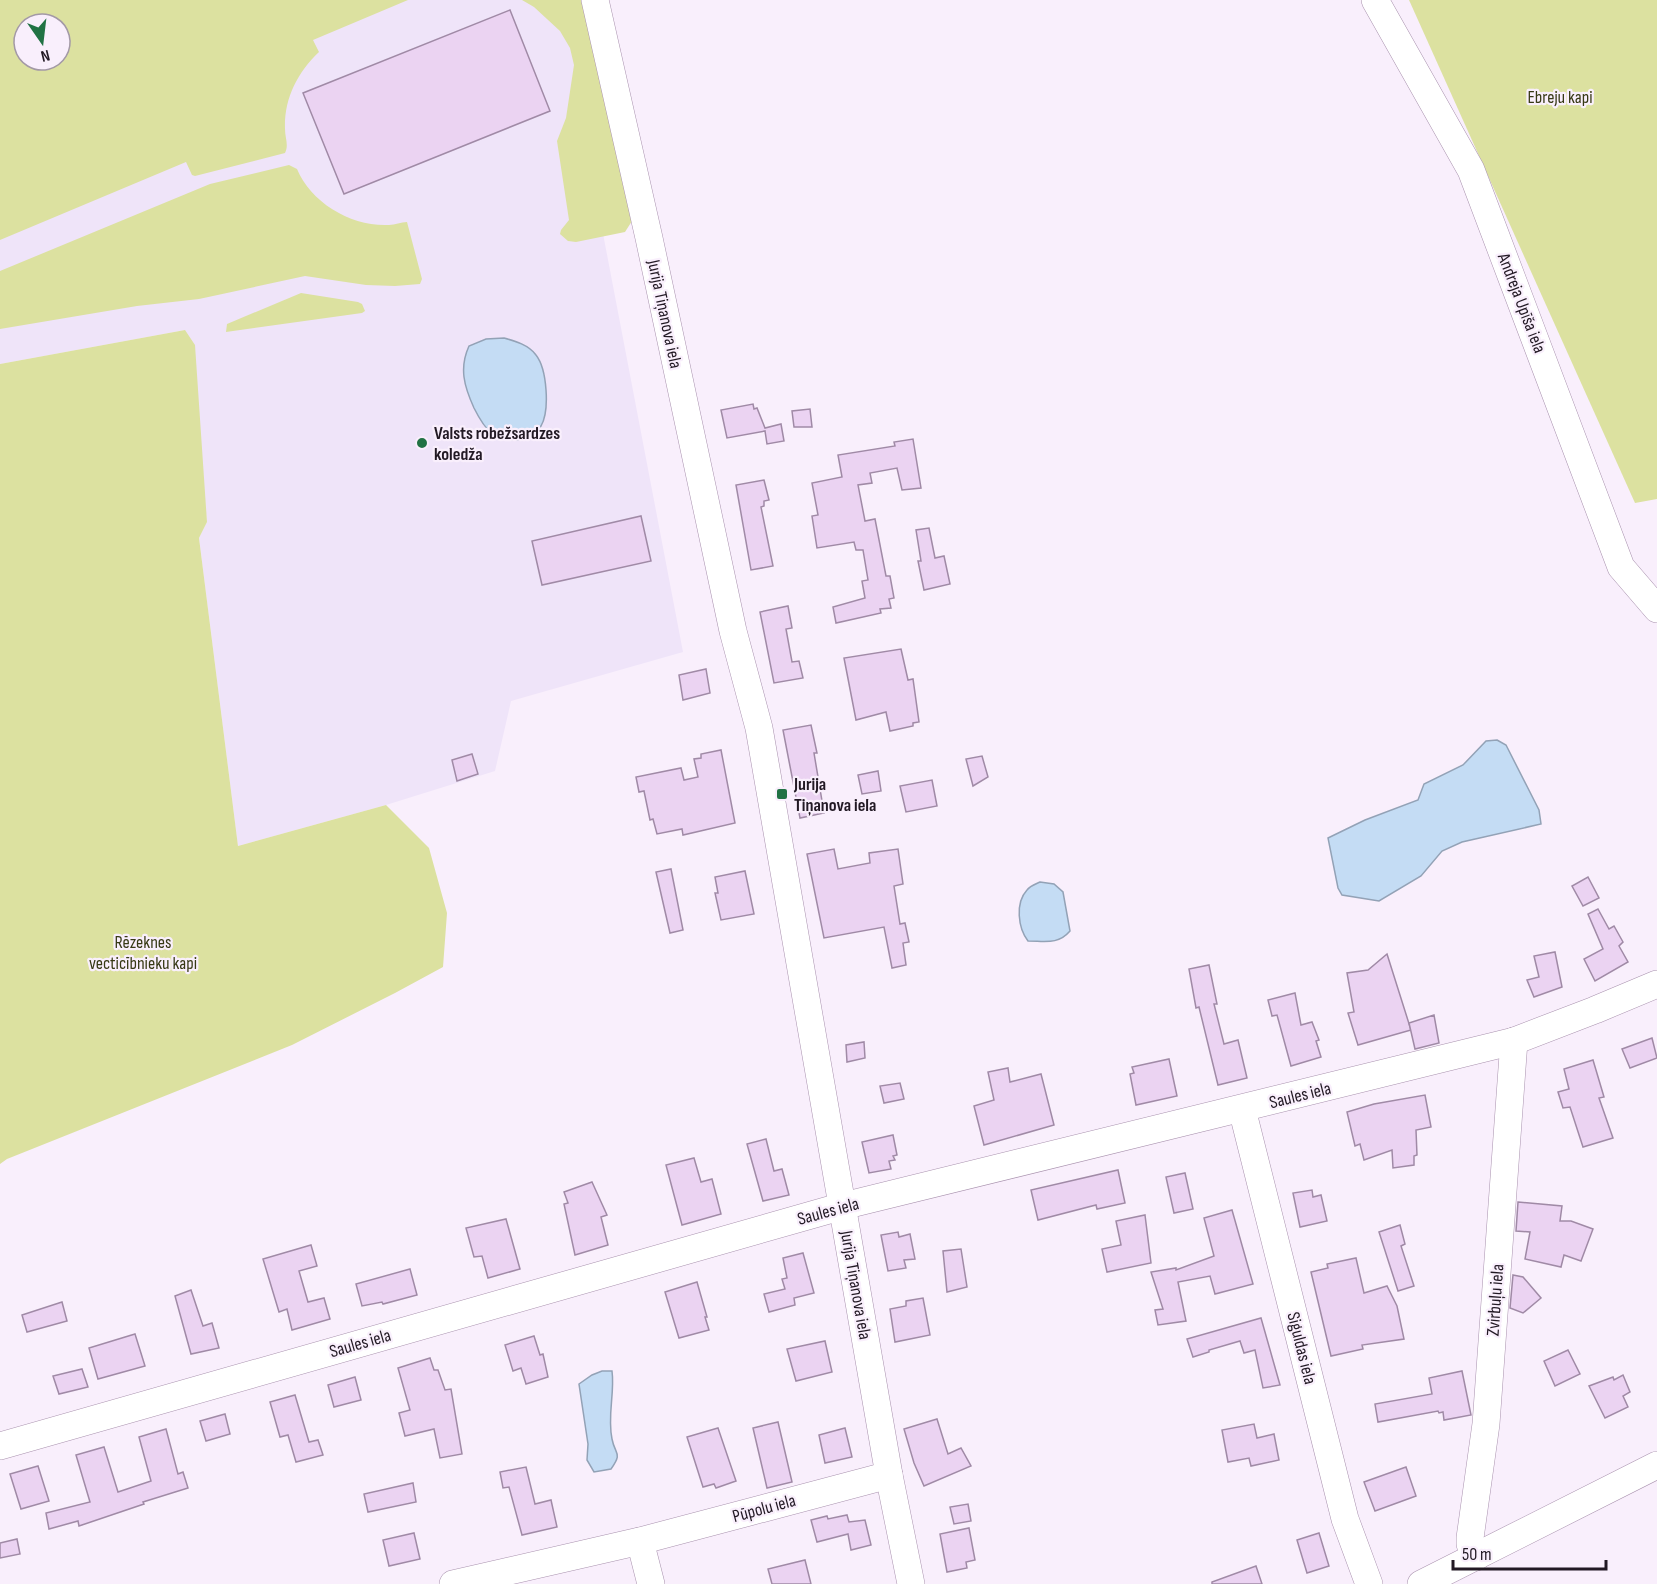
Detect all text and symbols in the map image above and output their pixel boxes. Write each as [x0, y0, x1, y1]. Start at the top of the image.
north arrow [12, 12, 72, 72]
text: N [39, 45, 52, 65]
park label: Ebreju kapi [1527, 87, 1593, 108]
street label: Andreja Upīša iela [1493, 249, 1550, 356]
street label: Jurija Tiņanova iela [643, 257, 686, 370]
place label: Valsts robežsardzes koledža [434, 423, 560, 465]
marker: Valsts robežsardzes koledža [415, 436, 429, 450]
place label: Jurija Tiņanova iela [793, 774, 876, 816]
marker: Jurija Tiņanova iela [775, 787, 789, 801]
park label: Rēzeknes vecticībnieku kapi [89, 932, 197, 974]
street label: Saules iela [1267, 1078, 1333, 1113]
street label: Saules iela [795, 1193, 861, 1230]
street label: Jurija Tiņanova iela [835, 1228, 875, 1341]
street label: Zvirbuļu iela [1483, 1263, 1508, 1337]
street label: Siguldas iela [1282, 1310, 1321, 1386]
street label: Saules iela [327, 1325, 393, 1362]
street label: Pūpolu iela [730, 1490, 798, 1527]
scale bar [1453, 1533, 1606, 1571]
text: 50 m [1462, 1544, 1492, 1565]

